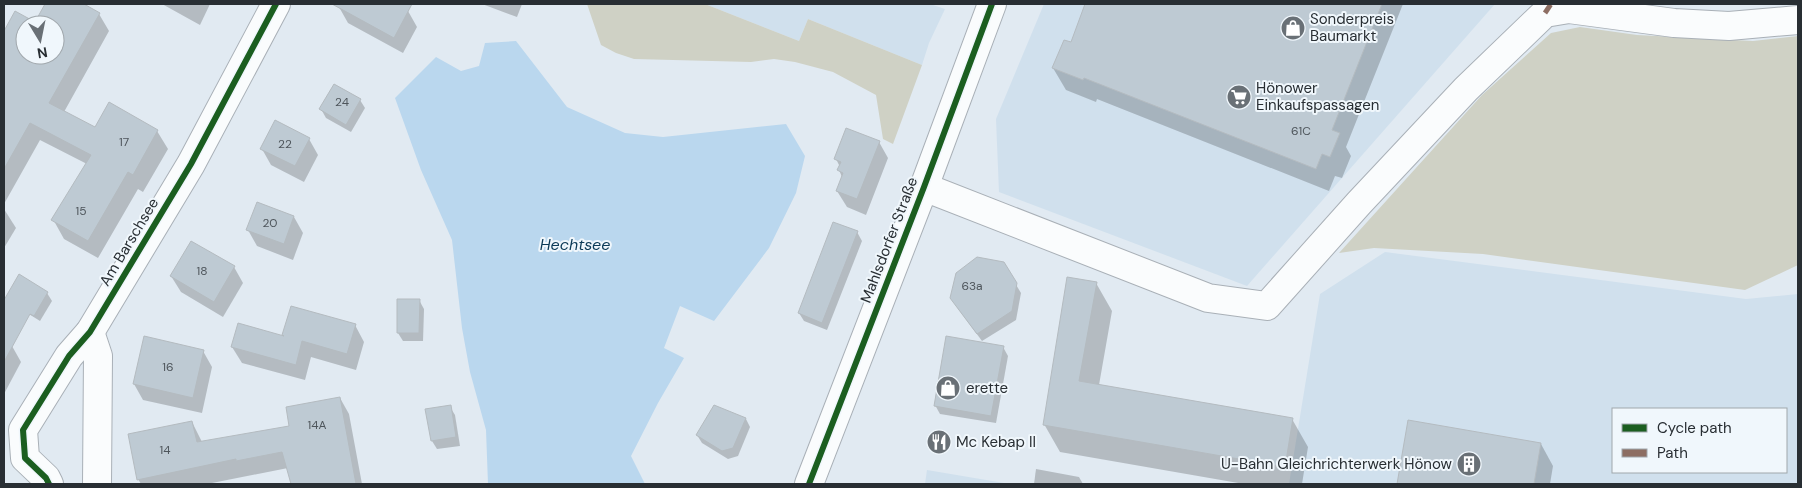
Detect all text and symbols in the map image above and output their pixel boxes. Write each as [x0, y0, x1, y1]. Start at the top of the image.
place label: Sonderpreis Baumarkt [1310, 9, 1394, 46]
north arrow [15, 15, 65, 65]
shop icon: Sonderpreis Baumarkt [1280, 15, 1306, 41]
text: N [36, 43, 49, 63]
place label: Hönower Einkaufspassagen [1256, 78, 1379, 115]
supermarket icon: Hönower Einkaufspassagen [1226, 84, 1252, 110]
house number: 24 [335, 94, 349, 110]
house number: 61C [1291, 123, 1311, 139]
house number: 17 [119, 134, 129, 150]
house number: 22 [278, 136, 292, 152]
street label: Mahlsdorfer Straße [856, 174, 922, 306]
street label: Am Barschsee [95, 194, 163, 290]
house number: 15 [75, 203, 87, 219]
house number: 20 [262, 215, 278, 231]
water label: Hechtsee [540, 234, 610, 255]
house number: 18 [196, 263, 208, 279]
house number: 63a [961, 278, 983, 294]
house number: 16 [162, 359, 174, 375]
shop icon: erette [935, 375, 961, 401]
place label: erette [966, 378, 1008, 398]
legend [1612, 408, 1787, 473]
house number: 14A [308, 417, 327, 433]
text: Cycle path [1657, 418, 1732, 438]
restaurant icon: Mc Kebap II [926, 429, 952, 455]
place label: Mc Kebap II [956, 432, 1036, 452]
house number: 14 [159, 442, 171, 458]
text: Path [1657, 443, 1688, 463]
building icon: U-Bahn Gleichrichterwerk Hönow [1456, 451, 1482, 477]
place label: U-Bahn Gleichrichterwerk Hönow [1221, 454, 1453, 474]

